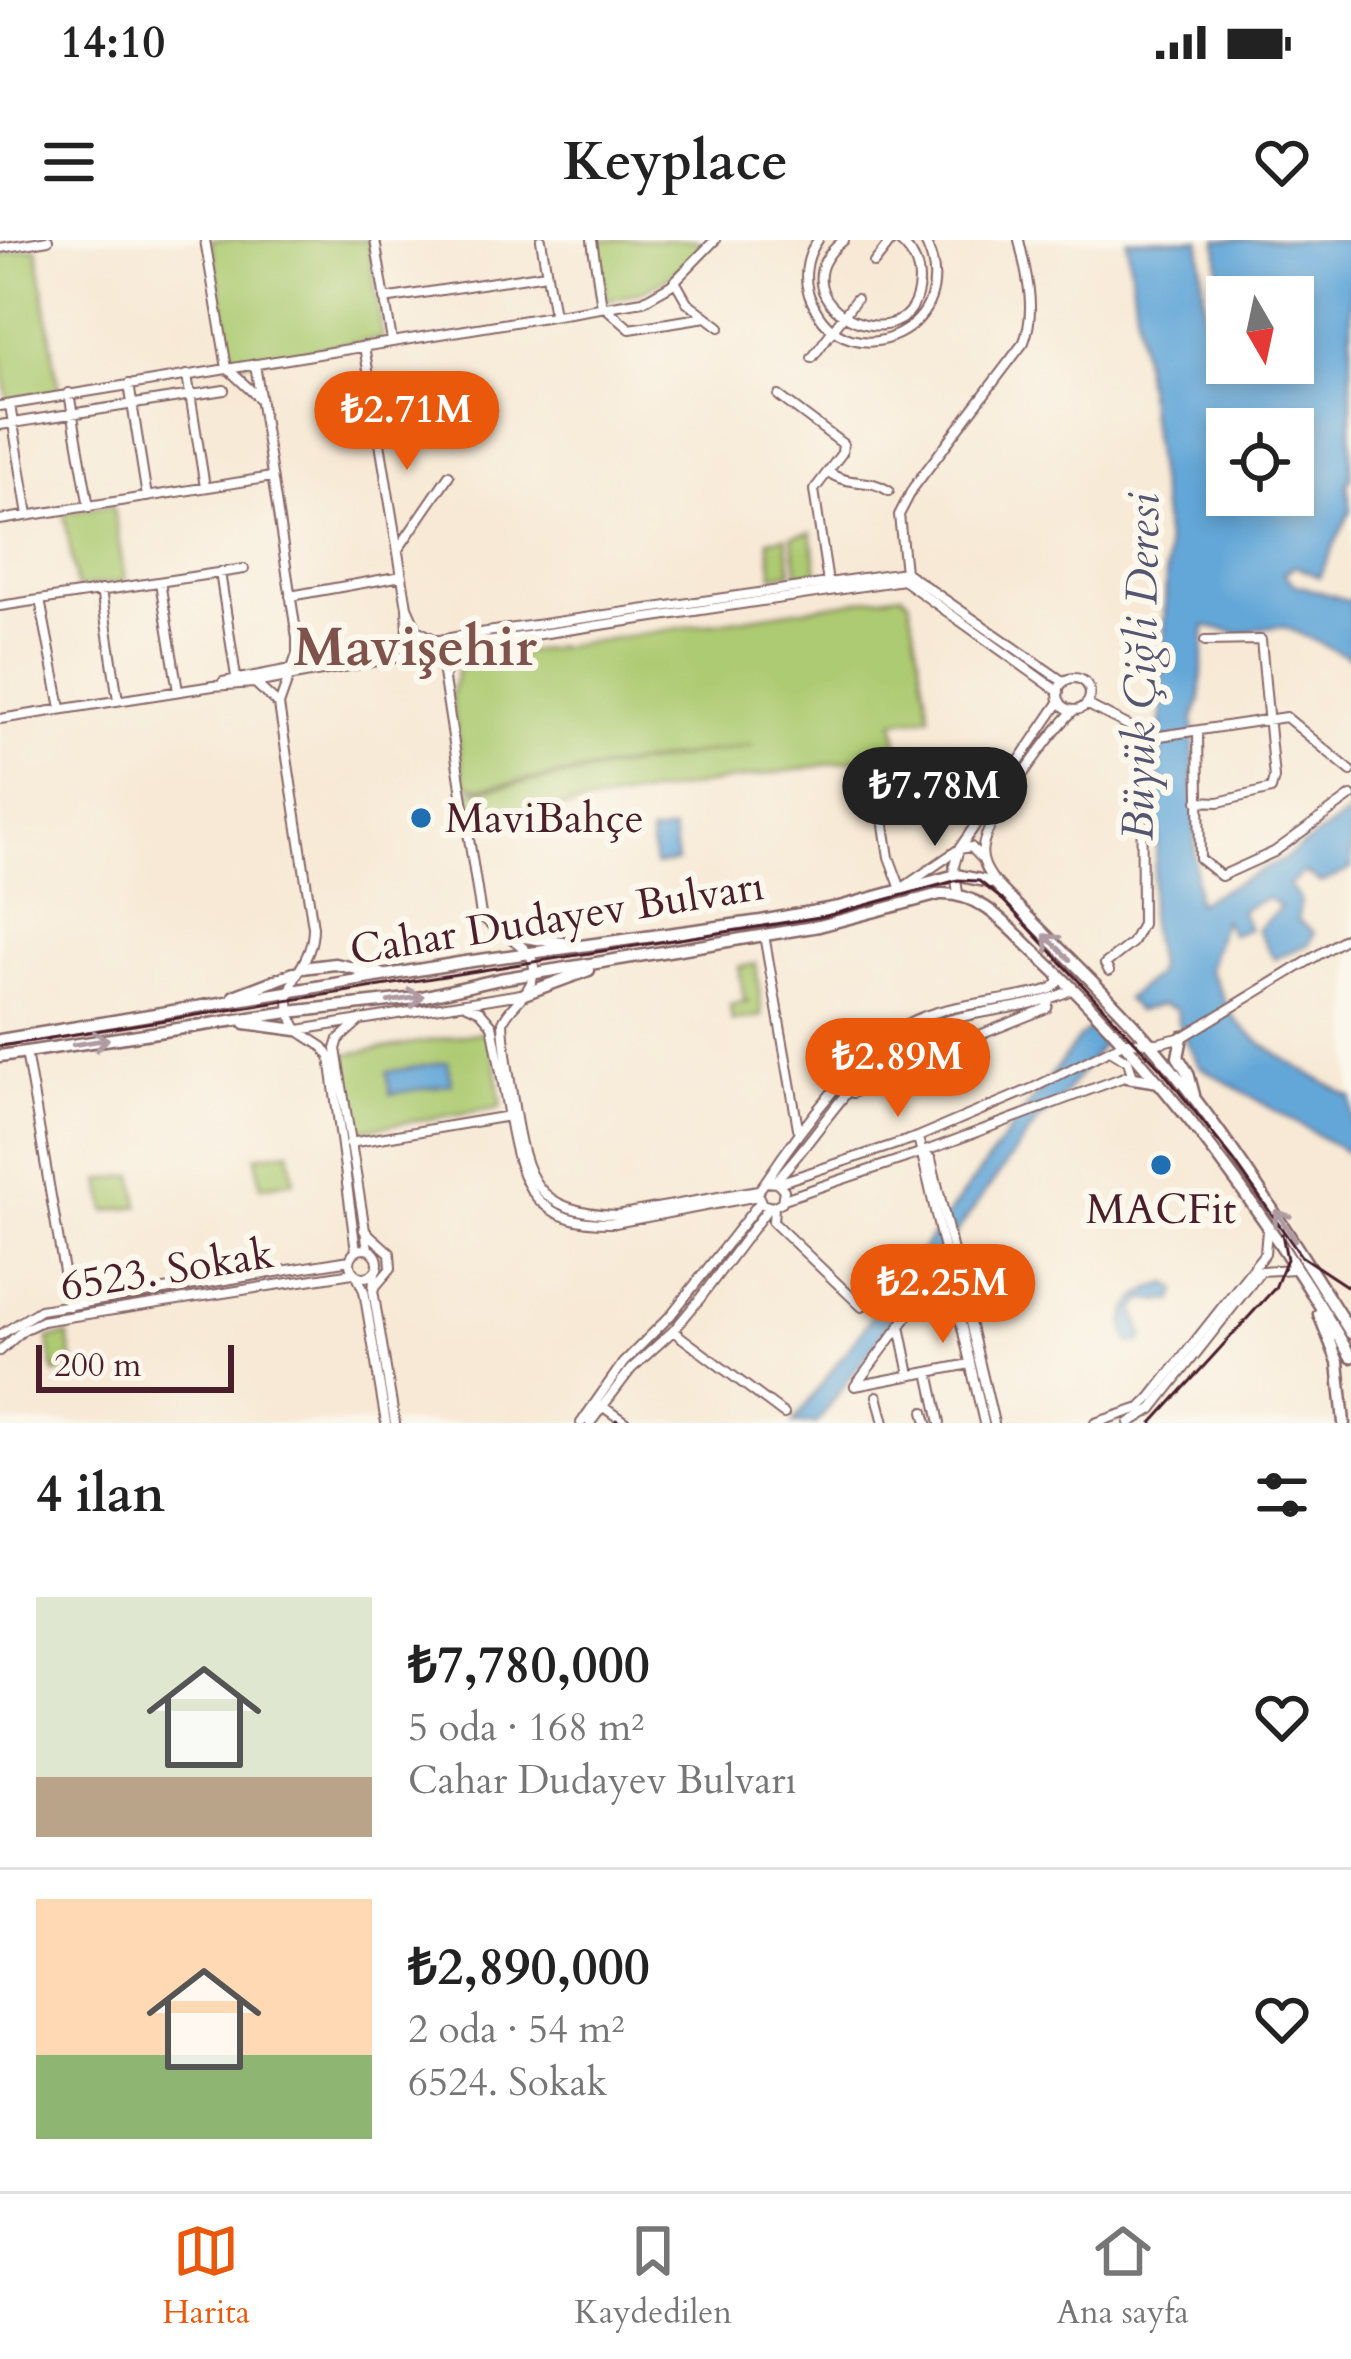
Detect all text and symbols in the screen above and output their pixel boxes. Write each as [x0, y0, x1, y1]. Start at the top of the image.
text: 14:10 [60, 12, 165, 73]
text: Keyplace [563, 126, 788, 199]
icon: menu [36, 129, 102, 195]
icon: heart [1249, 129, 1315, 195]
north arrow [1206, 276, 1314, 384]
map controls [1206, 276, 1314, 516]
pin: ₺2.71M [309, 371, 505, 473]
text: ₺2.71M [341, 383, 473, 436]
button: locate [1206, 408, 1314, 516]
water label: Büyük Çiğli Deresi [1107, 492, 1175, 841]
district label: Mavişehir [293, 612, 537, 685]
pin: ₺7.78M [837, 747, 1033, 849]
text: ₺7.78M [869, 759, 1001, 812]
place label: MaviBahçe [445, 790, 644, 847]
marker: MaviBahçe [408, 805, 434, 831]
street label: Cahar Dudayev Bulvarı [346, 857, 768, 979]
one-way arrow [1043, 933, 1072, 961]
one-way arrow [385, 987, 424, 1010]
pin: ₺2.89M [800, 1018, 996, 1120]
one-way arrow [71, 1029, 110, 1052]
text: ₺2.89M [832, 1030, 964, 1083]
marker: MACFit [1148, 1152, 1174, 1178]
place label: MACFit [1086, 1181, 1236, 1238]
one-way arrow [1273, 1209, 1298, 1243]
street label: 6523. Sokak [56, 1225, 278, 1315]
pin: ₺2.25M [845, 1244, 1041, 1346]
text: ₺2.25M [877, 1256, 1009, 1309]
scale bar [36, 1339, 234, 1392]
text: 200 m [54, 1343, 141, 1388]
text: 4 ilan [36, 1460, 165, 1530]
icon: filters [1249, 1462, 1315, 1528]
text: ₺7,780,000 [408, 1631, 650, 1701]
icon: home [132, 1645, 276, 1789]
icon: heart [1249, 1684, 1315, 1750]
text: 5 oda · 168 m² [408, 1701, 644, 1754]
text: Cahar Dudayev Bulvarı [408, 1754, 796, 1807]
text: ₺2,890,000 [408, 1933, 650, 2003]
icon: home [132, 1947, 276, 2091]
icon: heart [1249, 1986, 1315, 2052]
text: 2 oda · 54 m² [408, 2003, 624, 2056]
text: 6524. Sokak [408, 2056, 608, 2109]
tab: Harita [162, 2218, 250, 2335]
tab: Kaydedilen [574, 2218, 732, 2335]
tab: Ana sayfa [1056, 2218, 1189, 2335]

